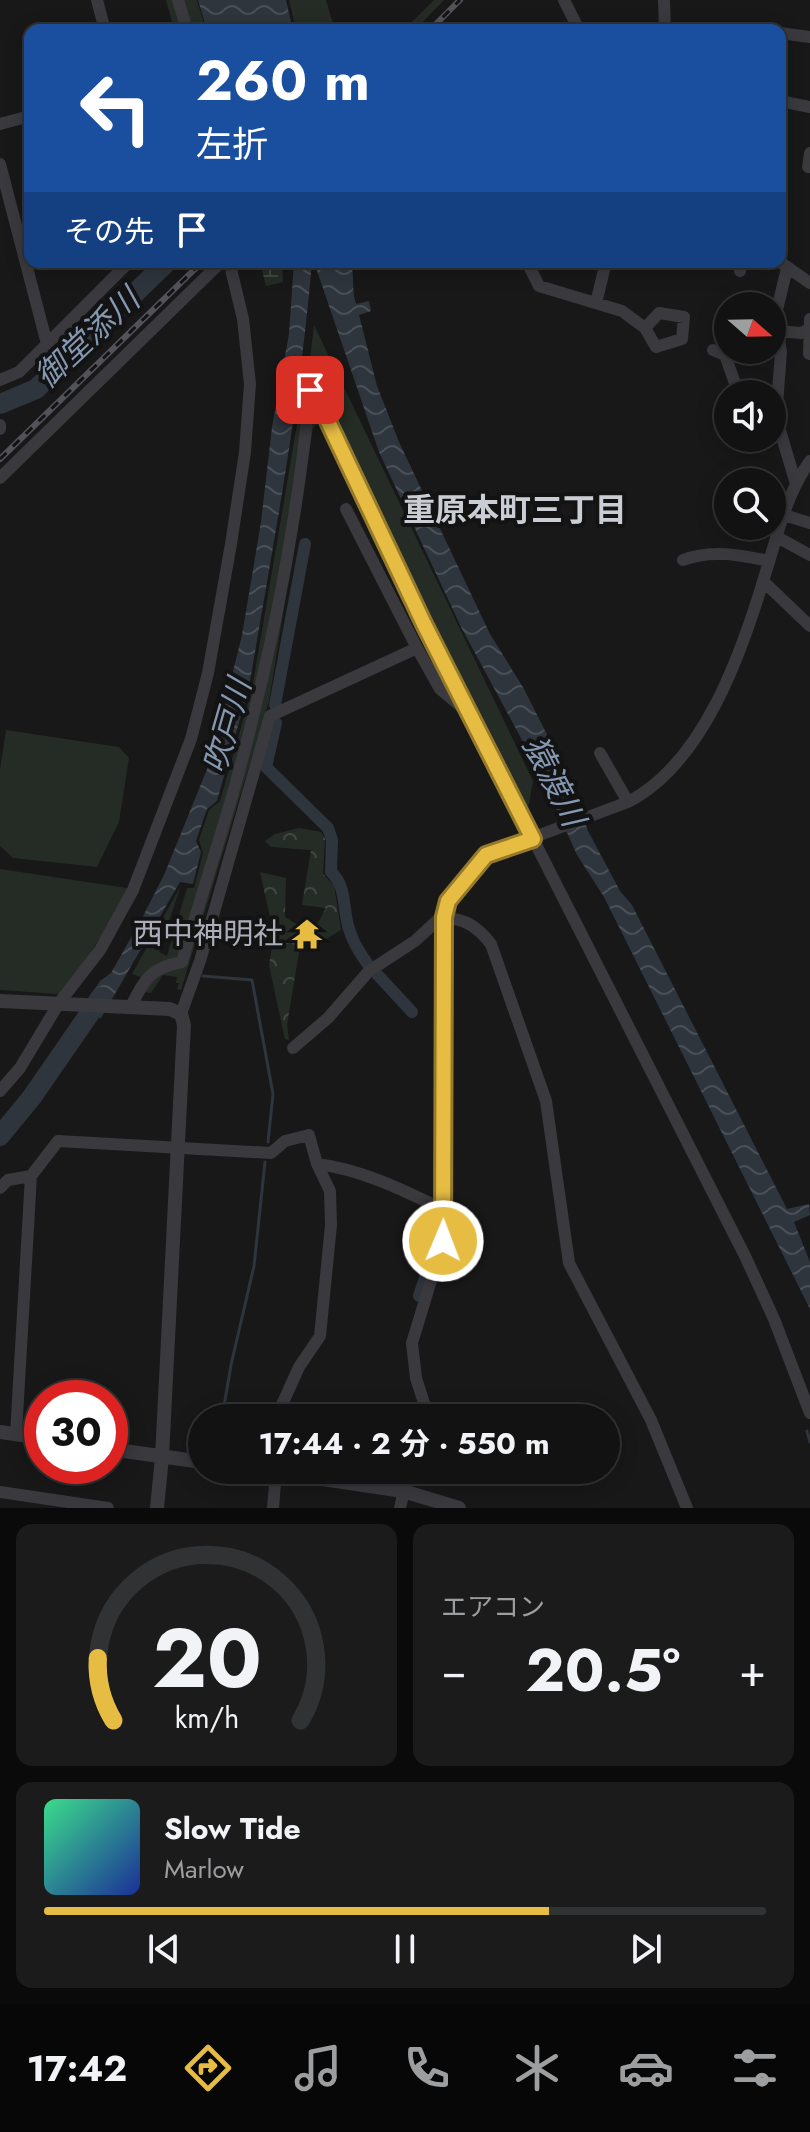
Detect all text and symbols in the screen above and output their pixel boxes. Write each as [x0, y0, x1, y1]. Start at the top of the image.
text: 260 m [196, 40, 370, 121]
icon: left [64, 56, 168, 160]
text: 左折 [196, 118, 268, 170]
icon: arrive [170, 208, 214, 252]
text: その先 [64, 210, 154, 253]
water label: 御堂添川 [25, 275, 152, 398]
north arrow [714, 292, 786, 364]
map controls [714, 292, 786, 540]
pin [276, 356, 344, 424]
icon: arrive [288, 368, 332, 412]
button: sound [714, 380, 786, 452]
button: search [714, 468, 786, 540]
district label: 重原本町三丁目 [403, 487, 627, 533]
water label: 吹戸川 [192, 671, 263, 778]
water label: 猿渡川 [512, 728, 598, 837]
place label: 西中神明社 [133, 912, 283, 955]
temple icon: 西中神明社 [290, 917, 324, 951]
position arrow [401, 1199, 485, 1283]
speed limit sign: 30 [24, 1380, 128, 1484]
text: 17:44 · 2 分 · 550 m [258, 1422, 550, 1465]
text: エアコン [441, 1588, 545, 1626]
text: 20 [152, 1598, 261, 1718]
text: 20.5° [525, 1627, 680, 1714]
text: − [441, 1639, 467, 1703]
text: + [739, 1639, 766, 1703]
text: km/h [174, 1697, 239, 1739]
text: Slow Tide [164, 1807, 301, 1850]
text: Marlow [164, 1850, 244, 1888]
icon: previous [142, 1927, 186, 1971]
icon: pause [383, 1927, 427, 1971]
icon: next [624, 1927, 668, 1971]
icon: directions [180, 2040, 236, 2096]
icon: music [290, 2040, 346, 2096]
icon: phone [399, 2040, 455, 2096]
icon: climate [509, 2040, 565, 2096]
icon: car [618, 2040, 674, 2096]
icon: filters [727, 2040, 783, 2096]
text: 17:42 [27, 2042, 127, 2094]

